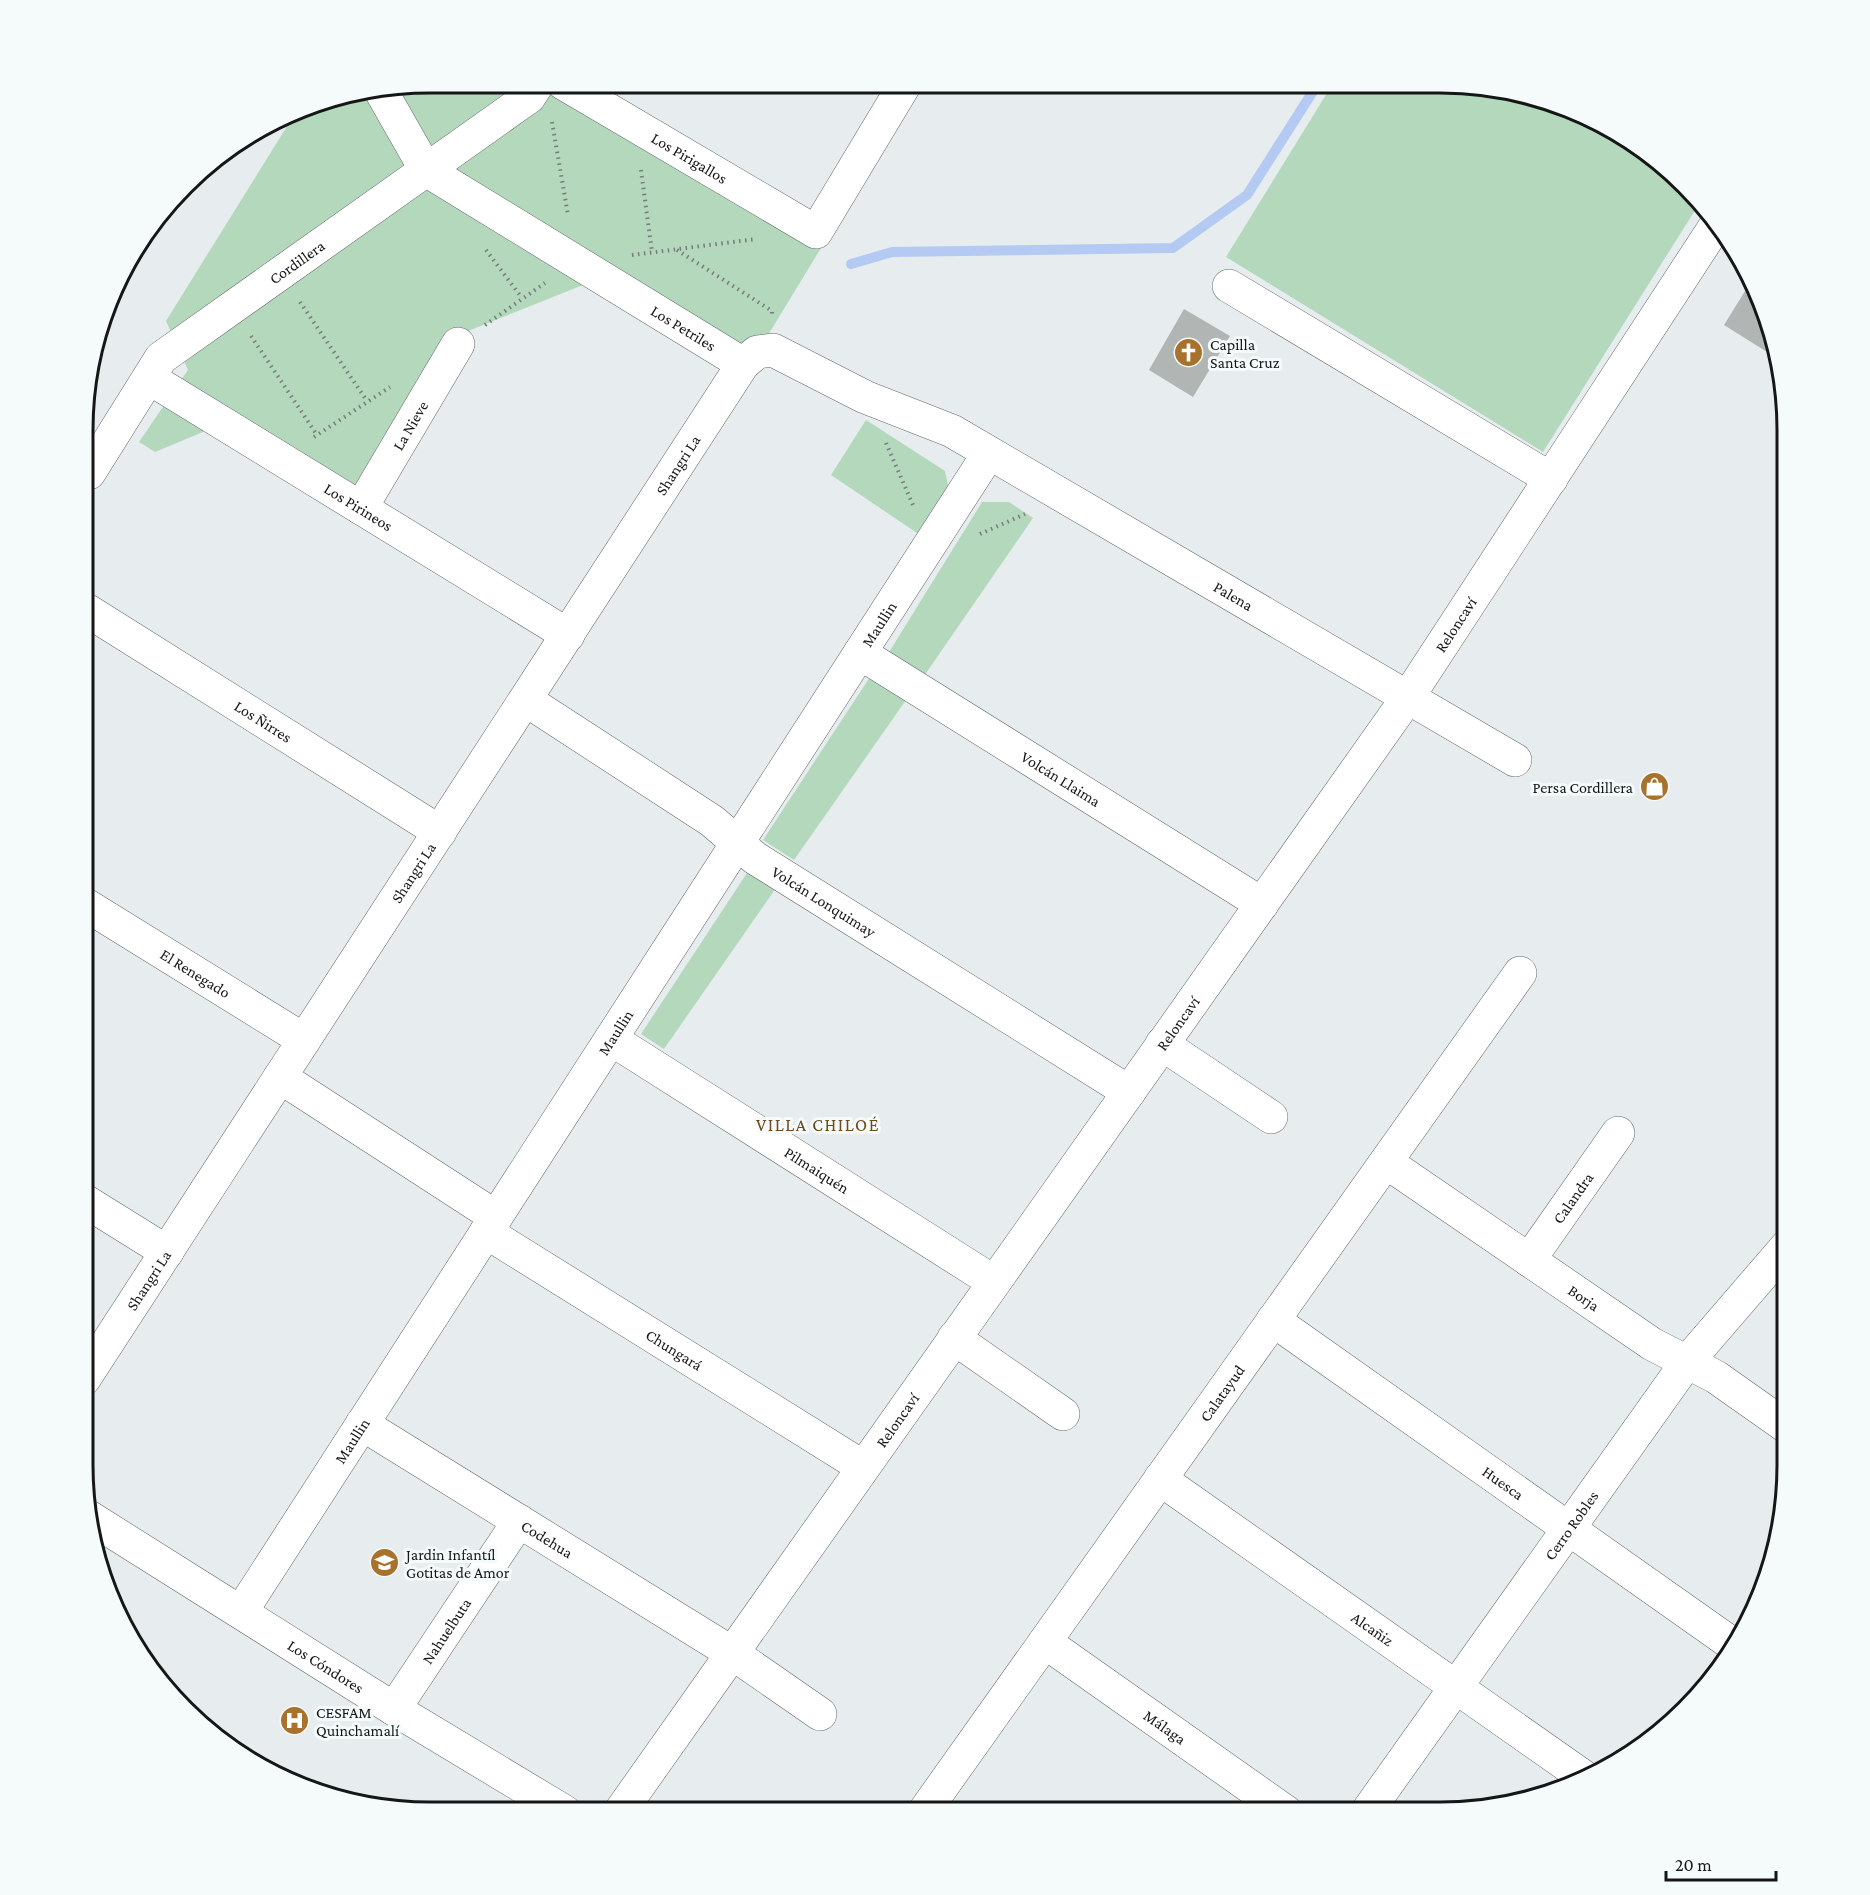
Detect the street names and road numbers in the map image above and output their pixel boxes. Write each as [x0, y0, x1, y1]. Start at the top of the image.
street label: Los Pirigallos [648, 129, 730, 187]
street label: Cordillera [266, 237, 328, 287]
street label: Los Petriles [648, 302, 719, 354]
street label: La Nieve [389, 398, 431, 453]
street label: Shangri La [652, 431, 704, 498]
street label: Los Pirineos [321, 480, 396, 534]
street label: Palena [1211, 578, 1256, 614]
street label: Reloncaví [1432, 593, 1480, 655]
street label: Maullin [858, 598, 900, 650]
street label: Los Ñirres [231, 697, 295, 746]
street label: Volcán Llaima [1018, 748, 1104, 810]
street label: Shangri La [388, 839, 439, 906]
street label: Volcán Lonquimay [769, 863, 879, 942]
street label: El Renegado [158, 945, 233, 1001]
street label: Reloncaví [1153, 993, 1203, 1054]
street label: Maullin [595, 1006, 637, 1058]
street label: Pilmaiquén [781, 1143, 853, 1197]
street label: Calandra [1549, 1169, 1597, 1227]
street label: Shangri La [123, 1247, 175, 1313]
street label: Borja [1565, 1281, 1603, 1315]
street label: Chungará [643, 1326, 706, 1374]
street label: Calatayud [1196, 1361, 1248, 1425]
street label: Reloncaví [873, 1389, 923, 1451]
street label: Maullin [331, 1415, 373, 1467]
street label: Huesca [1479, 1463, 1527, 1504]
street label: Cerro Robles [1541, 1488, 1602, 1563]
street label: Codehua [518, 1517, 576, 1562]
street label: Nahuelbuta [418, 1594, 475, 1667]
street label: Alcañiz [1348, 1608, 1397, 1649]
street label: Los Cóndores [285, 1636, 367, 1697]
street label: Málaga [1141, 1707, 1190, 1748]

